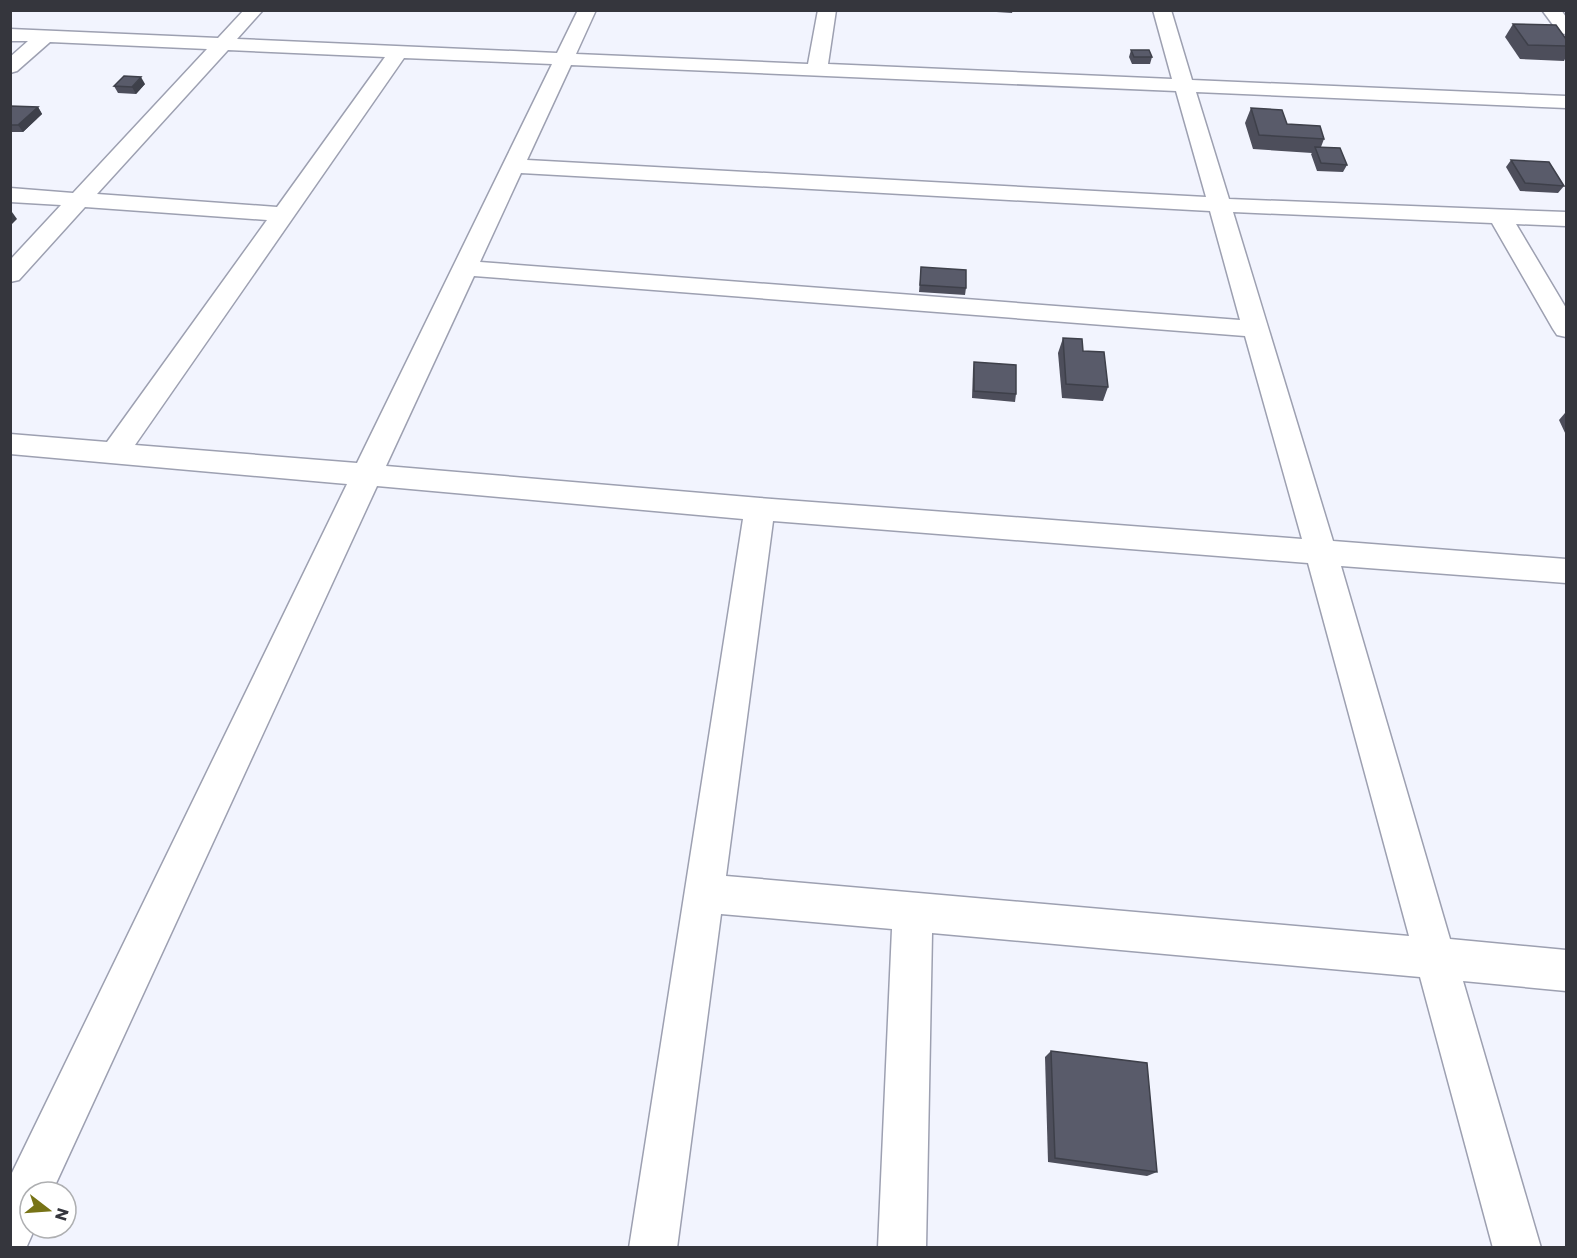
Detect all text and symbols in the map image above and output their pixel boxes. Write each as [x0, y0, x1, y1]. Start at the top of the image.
north arrow [18, 1180, 78, 1240]
text: N [49, 1205, 75, 1223]

